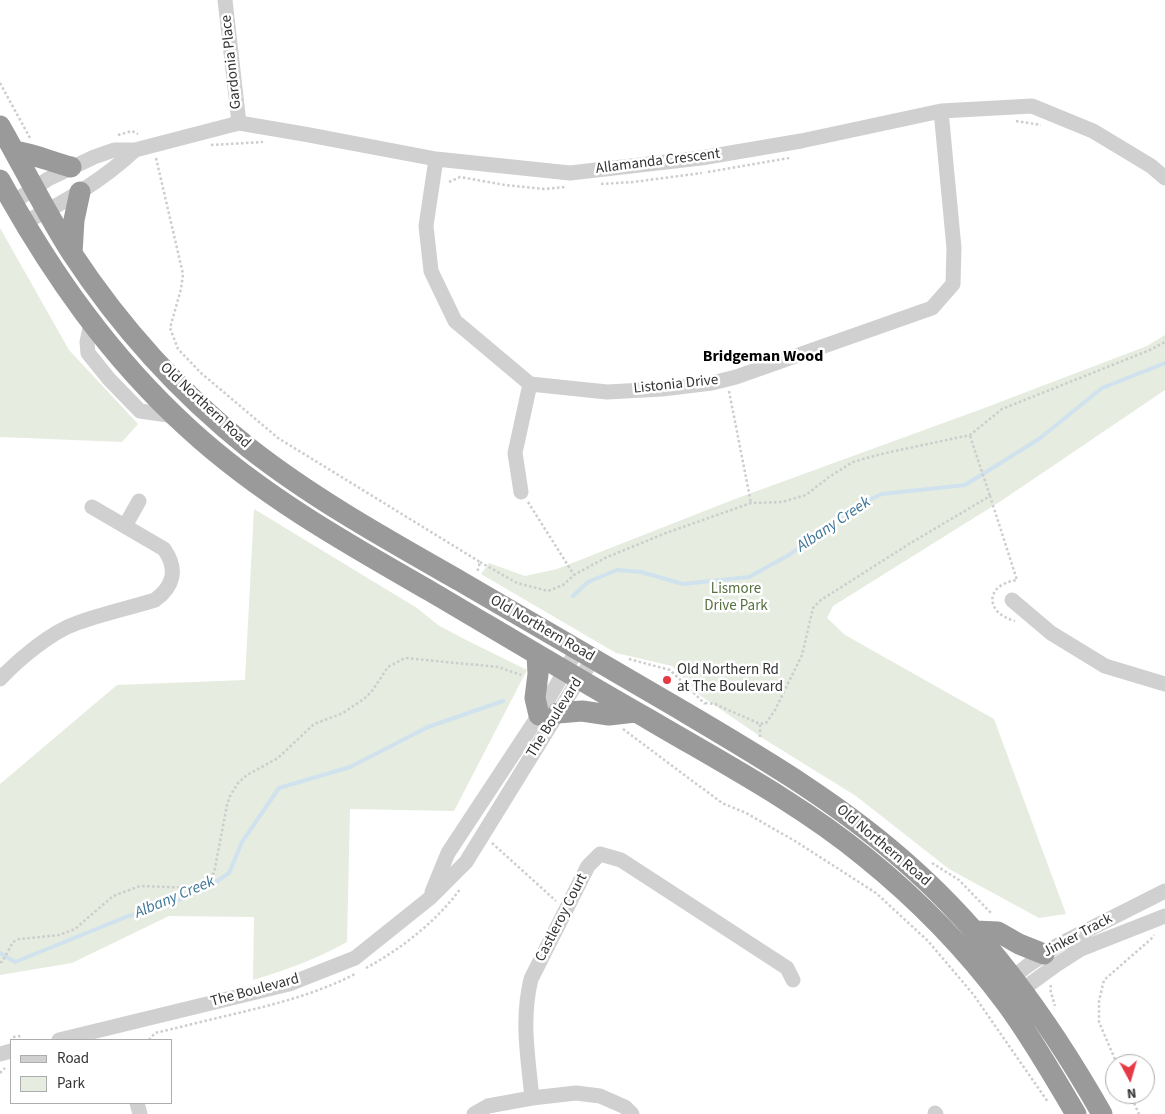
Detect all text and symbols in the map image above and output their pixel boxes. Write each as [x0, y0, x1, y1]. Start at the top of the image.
street label: Gardonia Place [218, 14, 246, 110]
street label: Allamanda Crescent [595, 145, 721, 179]
district label: Bridgeman Wood [703, 347, 823, 367]
street label: Old Northern Road [156, 359, 254, 453]
street label: Listonia Drive [633, 372, 719, 398]
water label: Albany Creek [793, 493, 875, 557]
park label: Lismore Drive Park [704, 581, 768, 616]
street label: Old Northern Road [487, 592, 597, 666]
place label: Old Northern Rd at The Boulevard [677, 662, 783, 697]
marker: Old Northern Rd at The Boulevard [661, 674, 673, 686]
street label: The Boulevard [523, 675, 587, 761]
street label: Old Northern Road [832, 801, 934, 891]
street label: Castleroy Court [532, 871, 592, 965]
water label: Albany Creek [132, 873, 218, 923]
street label: Jinker Track [1040, 910, 1116, 962]
street label: The Boulevard [209, 971, 301, 1011]
legend [10, 1039, 172, 1104]
text: Road [57, 1048, 89, 1069]
north arrow [1105, 1054, 1155, 1104]
text: Park [57, 1073, 85, 1094]
text: N [1126, 1082, 1137, 1103]

